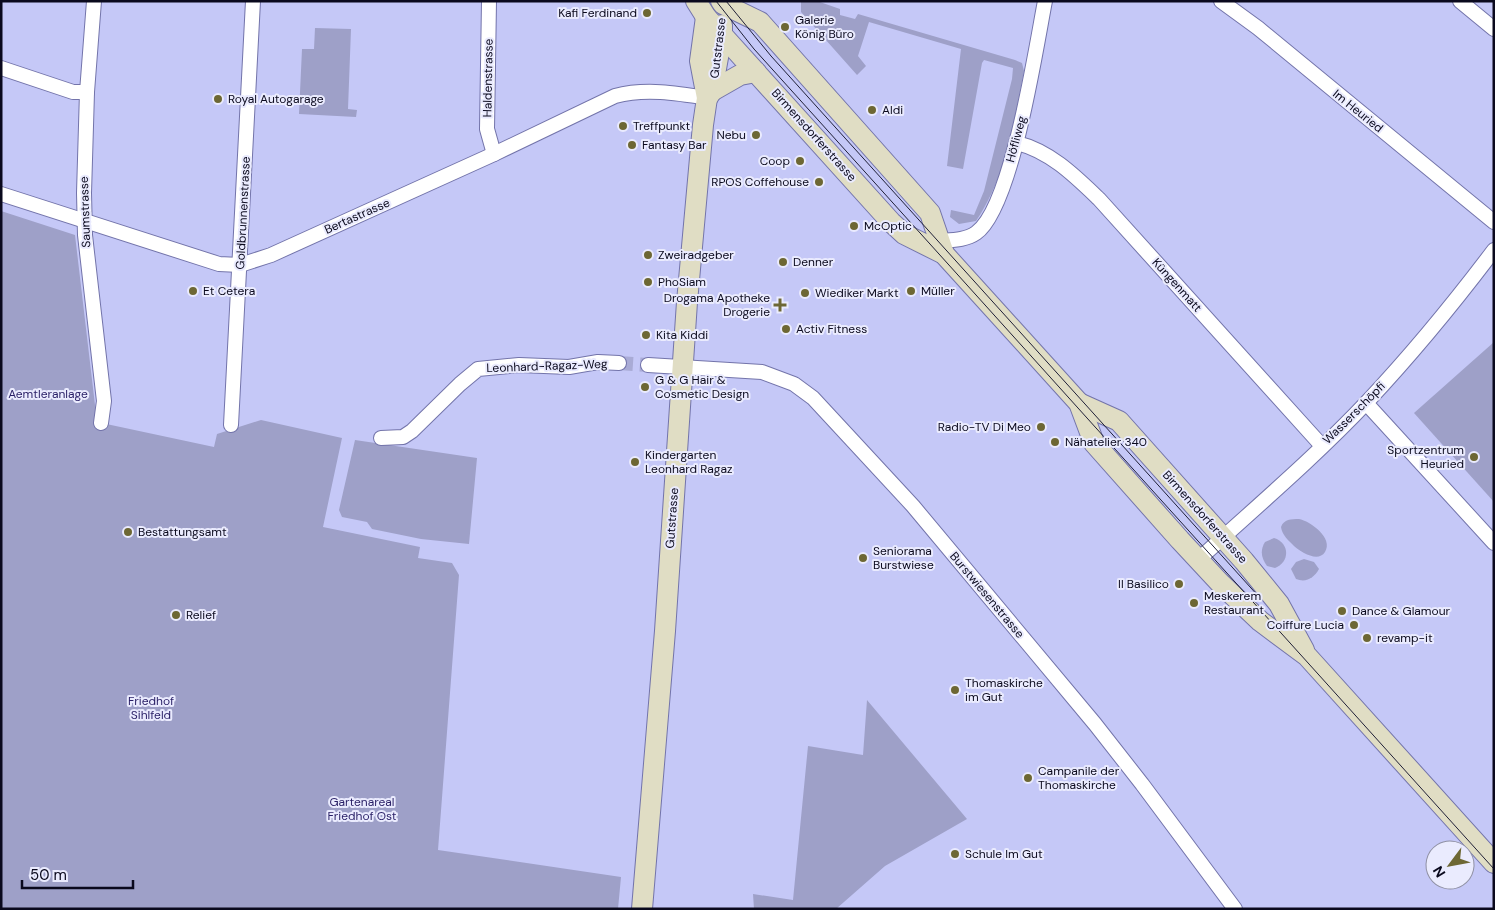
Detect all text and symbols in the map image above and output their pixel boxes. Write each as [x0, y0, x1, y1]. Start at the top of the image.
place label: Kafi Ferdinand [558, 5, 637, 21]
marker: Kafi Ferdinand [641, 7, 653, 19]
place label: Galerie König Büro [795, 12, 854, 42]
street label: Gutstrasse [706, 17, 730, 79]
marker: Galerie König Büro [779, 21, 791, 33]
street label: Haldenstrasse [479, 38, 497, 118]
street label: Birmensdorferstrasse [768, 85, 860, 185]
street label: Im Heuried [1330, 86, 1386, 136]
place label: Royal Autogarage [228, 91, 324, 107]
marker: Royal Autogarage [212, 93, 224, 105]
place label: Aldi [882, 102, 903, 118]
marker: Aldi [866, 104, 878, 116]
street label: Höfliweg [1002, 114, 1030, 164]
place label: Treffpunkt [633, 118, 691, 134]
marker: Treffpunkt [617, 120, 629, 132]
place label: Nebu [717, 127, 746, 143]
marker: Nebu [750, 129, 762, 141]
place label: Fantasy Bar [642, 137, 707, 153]
marker: Fantasy Bar [626, 139, 638, 151]
place label: Coop [760, 153, 790, 169]
marker: Coop [794, 155, 806, 167]
street label: Goldbrunnenstrasse [232, 156, 254, 270]
place label: RPOS Coffehouse [711, 174, 809, 190]
street label: Saumstrasse [76, 176, 94, 248]
marker: RPOS Coffehouse [813, 176, 825, 188]
street label: Bertastrasse [322, 194, 392, 238]
place label: McOptic [864, 218, 912, 234]
marker: McOptic [848, 220, 860, 232]
place label: Zweiradgeber [658, 247, 734, 263]
marker: Zweiradgeber [642, 249, 654, 261]
place label: Denner [793, 254, 834, 270]
street label: Küngenmatt [1149, 255, 1206, 316]
marker: Denner [777, 256, 789, 268]
place label: PhoSiam [658, 274, 706, 290]
marker: PhoSiam [642, 276, 654, 288]
place label: Et Cetera [203, 283, 255, 299]
place label: Müller [921, 283, 955, 299]
marker: Et Cetera [187, 285, 199, 297]
place label: Wiediker Markt [815, 285, 899, 301]
marker: Müller [905, 285, 917, 297]
marker: Wiediker Markt [799, 287, 811, 299]
place label: Drogama Apotheke Drogerie [664, 290, 770, 320]
marker: Drogama Apotheke Drogerie [774, 299, 786, 311]
place label: Activ Fitness [796, 321, 867, 337]
marker: Activ Fitness [780, 323, 792, 335]
place label: Kita Kiddi [656, 327, 708, 343]
marker: Kita Kiddi [640, 329, 652, 341]
street label: Leonhard-Ragaz-Weg [486, 356, 608, 376]
place label: G & G Hair & Cosmetic Design [655, 372, 749, 402]
street label: Wasserschöpfi [1319, 378, 1389, 448]
marker: G & G Hair & Cosmetic Design [639, 381, 651, 393]
park label: Aemtleranlage [8, 386, 88, 402]
place label: Radio-TV Di Meo [938, 419, 1031, 435]
marker: Radio-TV Di Meo [1035, 421, 1047, 433]
place label: Nähatelier 340 [1065, 434, 1147, 450]
marker: Nähatelier 340 [1049, 436, 1061, 448]
place label: Sportzentrum Heuried [1387, 442, 1464, 472]
place label: Kindergarten Leonhard Ragaz [645, 447, 732, 477]
marker: Sportzentrum Heuried [1468, 451, 1480, 463]
marker: Kindergarten Leonhard Ragaz [629, 456, 641, 468]
street label: Birmensdorferstrasse [1159, 467, 1251, 567]
street label: Gutstrasse [662, 487, 682, 549]
place label: Bestattungsamt [138, 524, 227, 540]
marker: Bestattungsamt [122, 526, 134, 538]
place label: Seniorama Burstwiese [873, 543, 934, 573]
street label: Burstwiesenstrasse [946, 549, 1028, 642]
marker: Seniorama Burstwiese [857, 552, 869, 564]
place label: Il Basilico [1118, 576, 1169, 592]
marker: Il Basilico [1173, 578, 1185, 590]
place label: Meskerem Restaurant [1204, 588, 1264, 618]
marker: Meskerem Restaurant [1188, 597, 1200, 609]
place label: Dance & Glamour [1352, 603, 1451, 619]
marker: Dance & Glamour [1336, 605, 1348, 617]
place label: Relief [186, 607, 216, 623]
marker: Relief [170, 609, 182, 621]
place label: Coiffure Lucia [1267, 617, 1344, 633]
marker: Coiffure Lucia [1348, 619, 1360, 631]
place label: revamp-it [1377, 630, 1433, 646]
marker: revamp-it [1361, 632, 1373, 644]
place label: Thomaskirche im Gut [965, 675, 1043, 705]
marker: Thomaskirche im Gut [949, 684, 961, 696]
park label: Friedhof Sihlfeld [128, 693, 174, 723]
place label: Campanile der Thomaskirche [1038, 763, 1120, 793]
marker: Campanile der Thomaskirche [1022, 772, 1034, 784]
park label: Gartenareal Friedhof Ost [327, 794, 397, 824]
north arrow [1425, 840, 1475, 890]
place label: Schule Im Gut [965, 846, 1043, 862]
marker: Schule Im Gut [949, 848, 961, 860]
scale bar [22, 858, 134, 890]
text: N [1429, 863, 1449, 881]
text: 50 m [30, 865, 67, 885]

